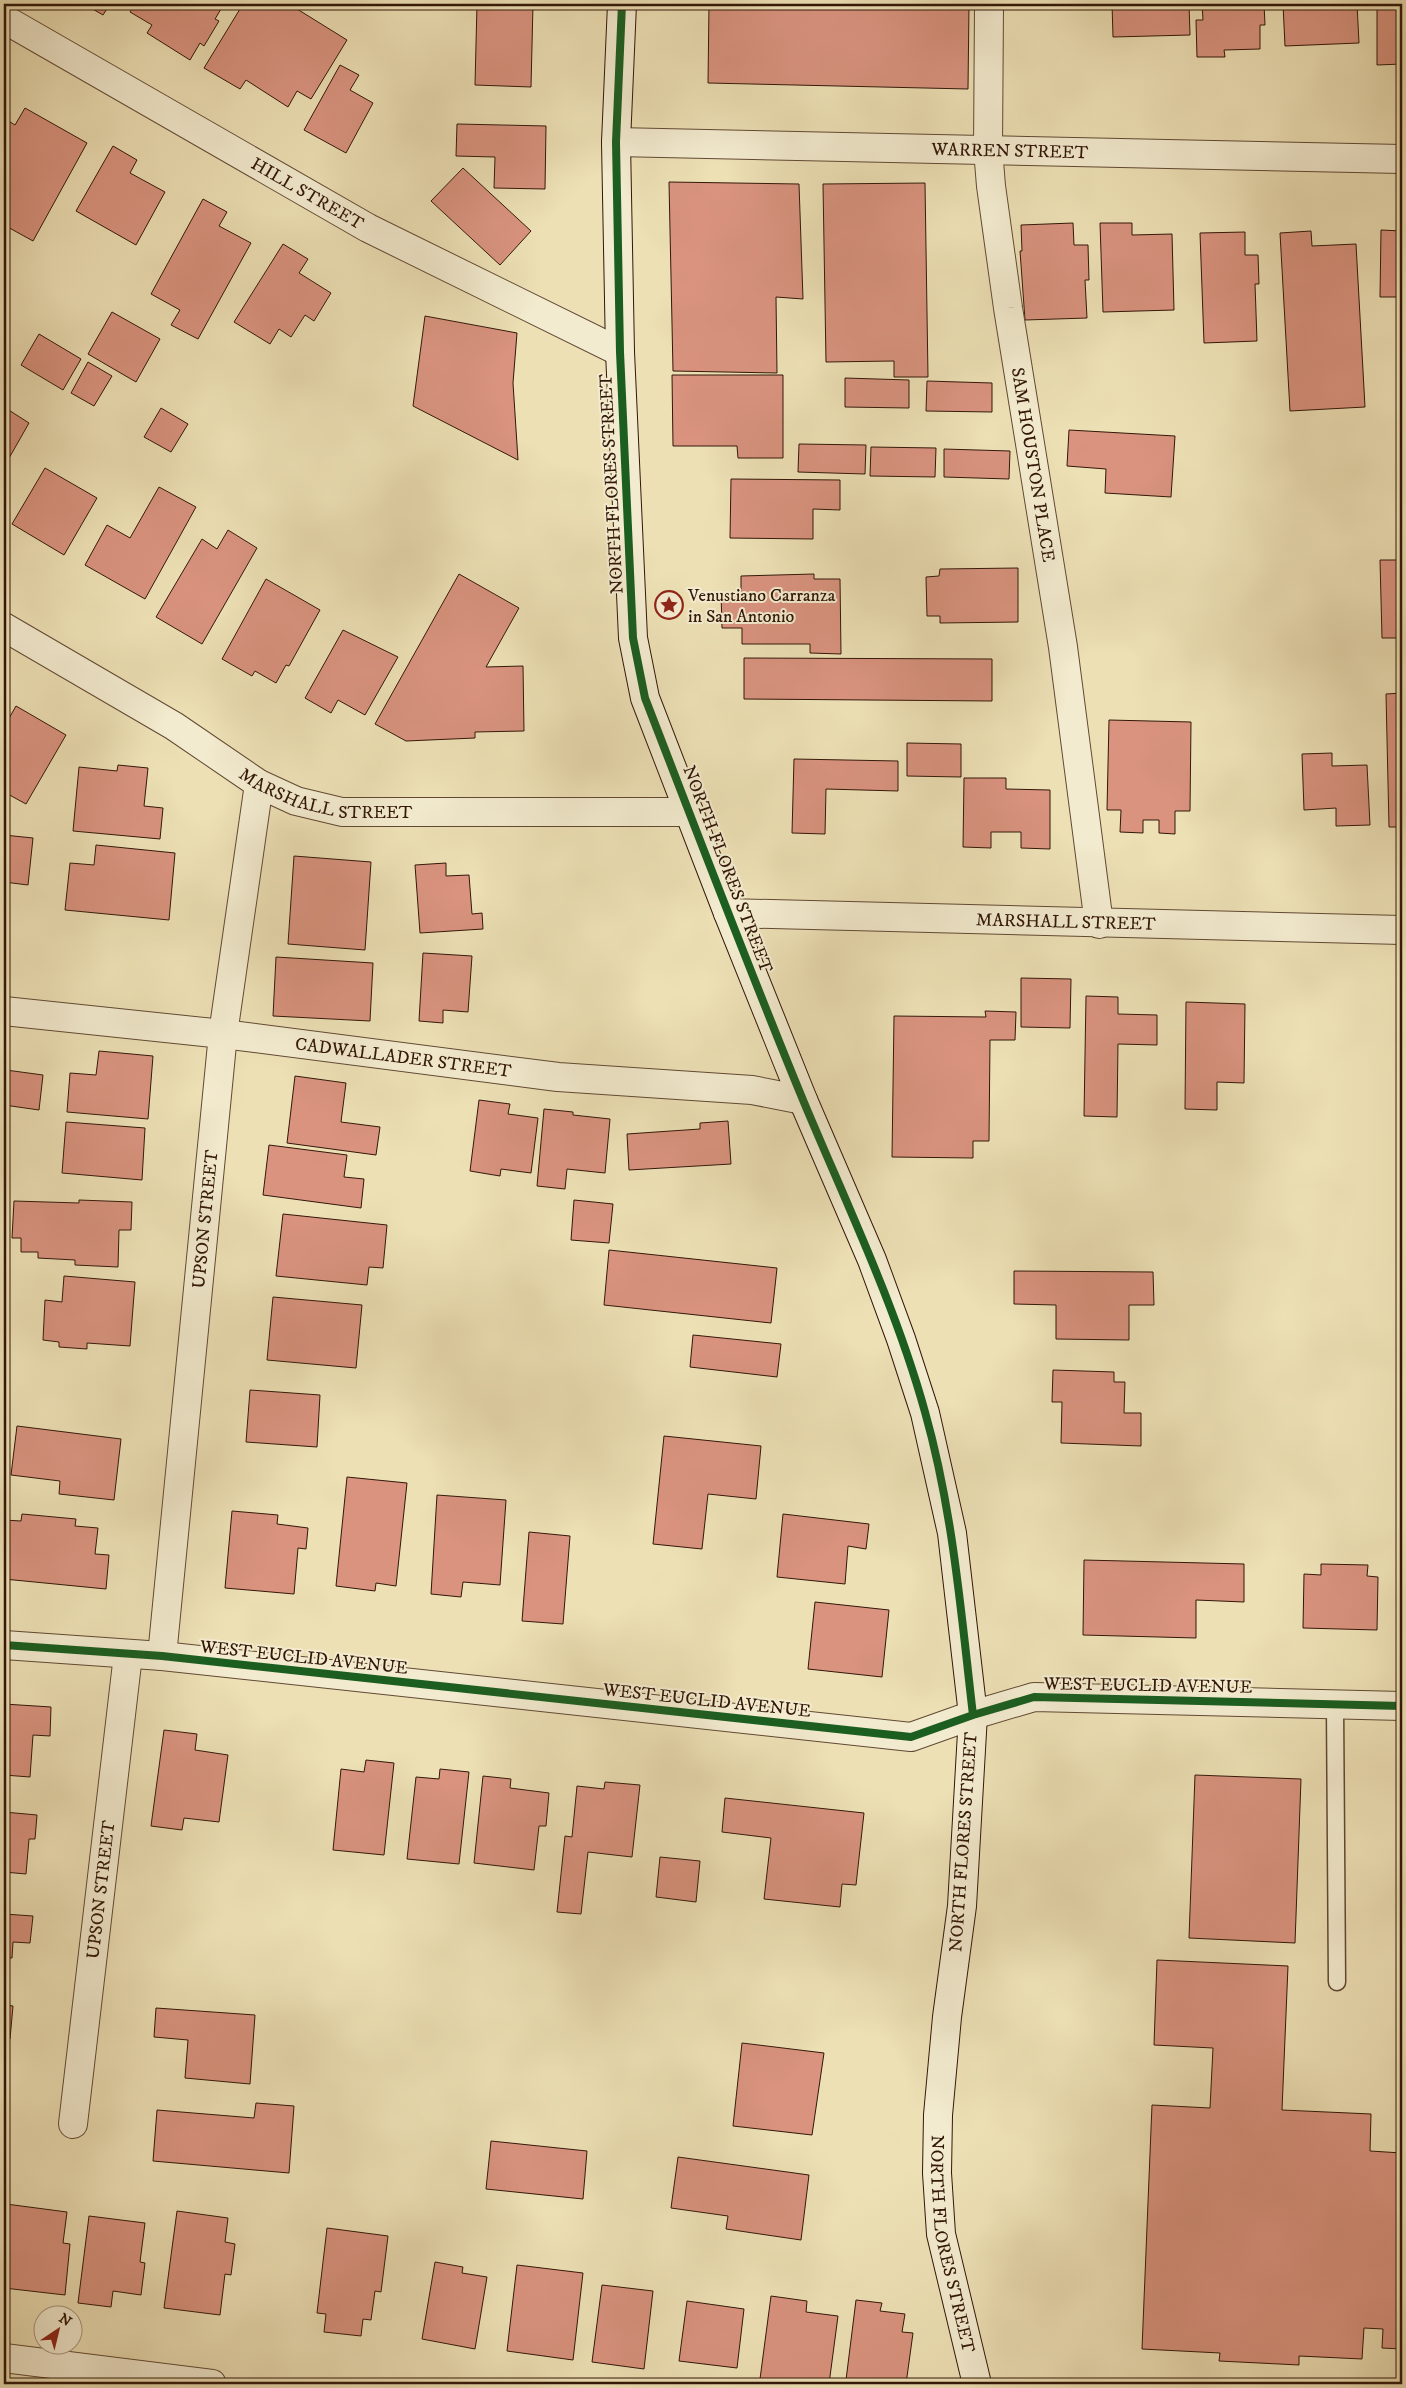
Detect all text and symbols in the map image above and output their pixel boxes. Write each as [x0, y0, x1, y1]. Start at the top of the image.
street label: WARREN STREET [930, 139, 1089, 164]
street label: HILL STREET [247, 153, 368, 235]
street label: SAM HOUSTON PLACE [1006, 366, 1059, 564]
street label: NORTH FLORES STREET [595, 373, 629, 595]
place label: Venustiano Carranza in San Antonio [687, 585, 836, 628]
place icon: Venustiano Carranza in San Antonio [654, 590, 684, 620]
street label: NORTH FLORES STREET [677, 762, 777, 977]
street label: MARSHALL STREET [234, 764, 413, 824]
street label: MARSHALL STREET [976, 909, 1156, 936]
street label: CADWALLADER STREET [294, 1033, 513, 1083]
street label: UPSON STREET [188, 1148, 224, 1290]
street label: WEST EUCLID AVENUE [198, 1636, 409, 1680]
street label: WEST EUCLID AVENUE [1042, 1673, 1253, 1699]
street label: WEST EUCLID AVENUE [601, 1679, 812, 1723]
street label: NORTH FLORES STREET [945, 1731, 983, 1953]
street label: UPSON STREET [82, 1819, 121, 1960]
street label: NORTH FLORES STREET [925, 2135, 979, 2355]
north arrow [32, 2306, 82, 2356]
text: N [55, 2309, 75, 2331]

